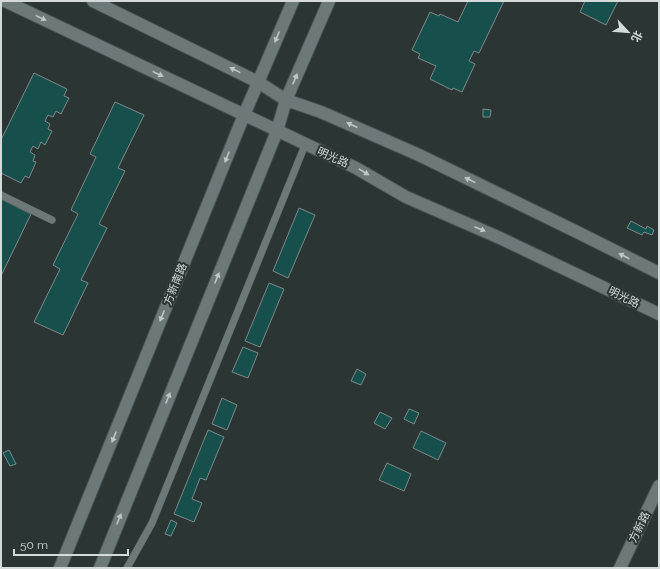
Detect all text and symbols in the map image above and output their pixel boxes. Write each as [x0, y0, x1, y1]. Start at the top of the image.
north arrow [608, 12, 648, 52]
one-way arrow [35, 15, 46, 21]
text: 北 [628, 28, 645, 44]
one-way arrow [274, 31, 280, 43]
one-way arrow [229, 67, 240, 74]
one-way arrow [152, 71, 164, 77]
one-way arrow [292, 73, 298, 84]
one-way arrow [345, 122, 357, 128]
street label: 明光路 [315, 145, 351, 170]
one-way arrow [223, 151, 229, 163]
one-way arrow [358, 169, 370, 176]
one-way arrow [464, 177, 476, 183]
one-way arrow [475, 227, 487, 233]
one-way arrow [618, 253, 630, 259]
street label: 方新南路 [161, 261, 190, 307]
one-way arrow [214, 272, 220, 283]
street label: 明光路 [606, 284, 641, 311]
one-way arrow [159, 311, 165, 323]
one-way arrow [166, 392, 172, 404]
one-way arrow [110, 431, 116, 443]
street label: 方新路 [626, 510, 653, 545]
one-way arrow [117, 512, 123, 524]
scale bar [14, 531, 128, 557]
text: 50 m [20, 538, 48, 552]

